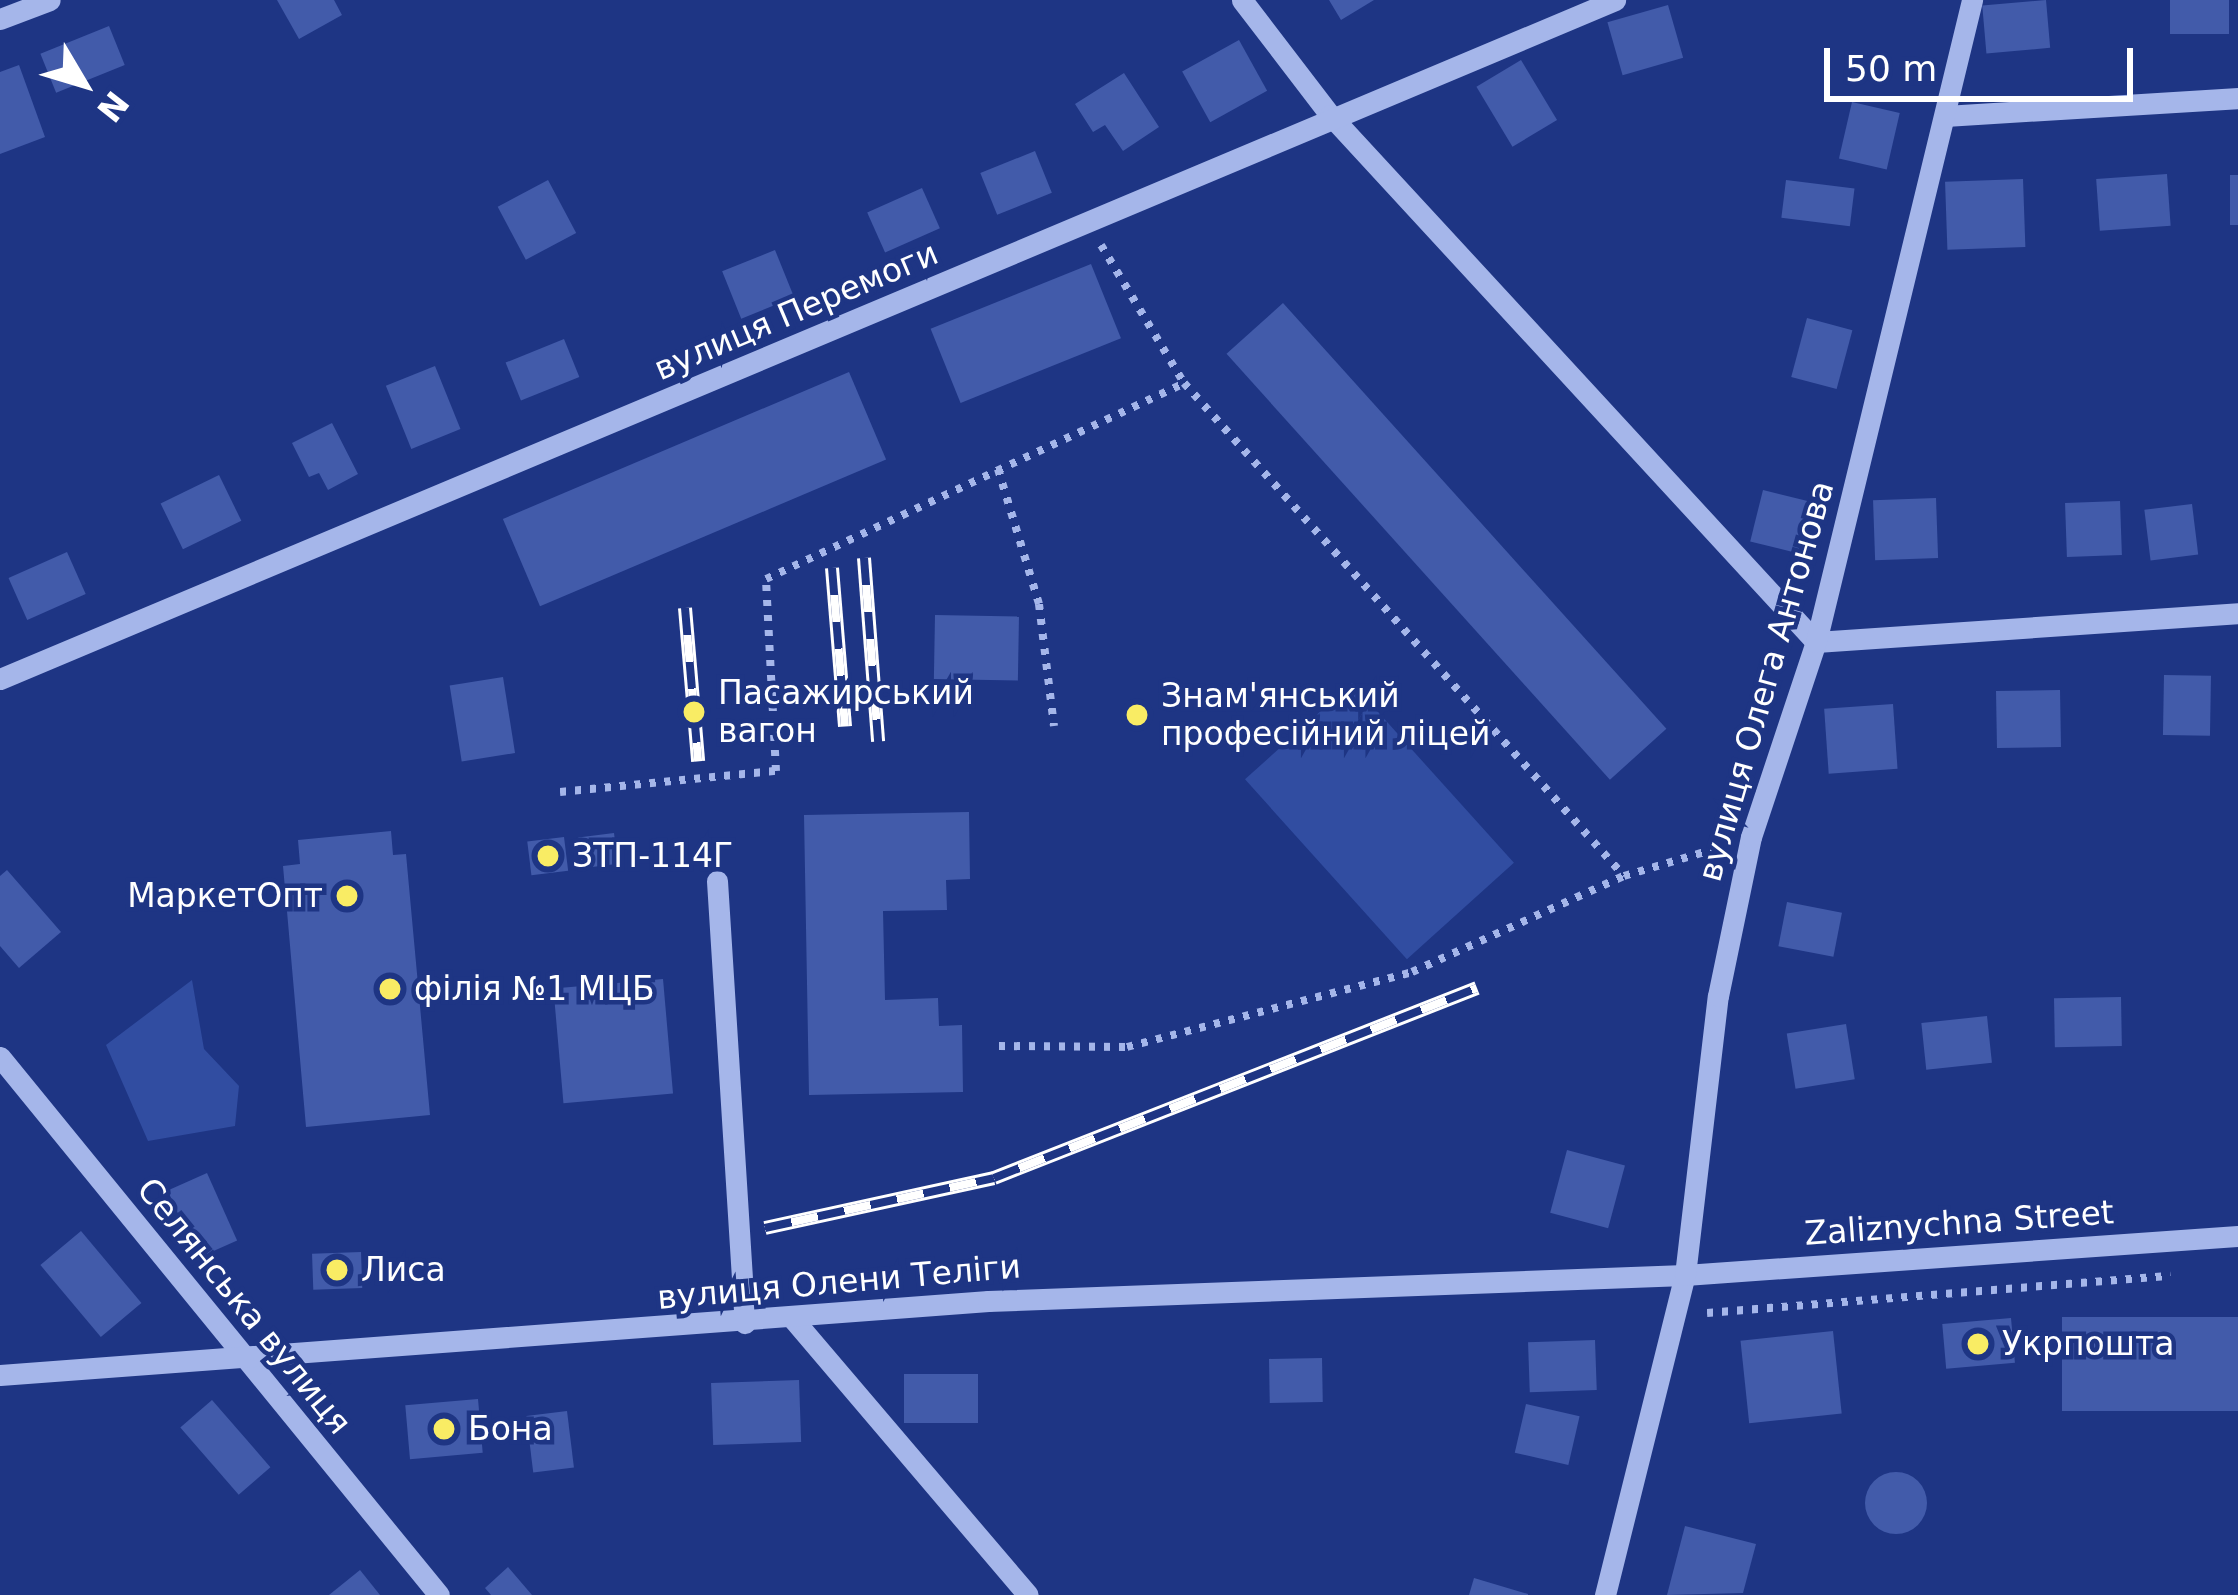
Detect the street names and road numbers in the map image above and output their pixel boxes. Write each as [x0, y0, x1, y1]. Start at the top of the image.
street label: вулиця Перемоги [648, 233, 944, 389]
street label: вулиця Олега Антонова [1690, 476, 1842, 886]
street label: Селянська вулиця [129, 1170, 359, 1442]
street label: Zaliznychna Street [1803, 1192, 2115, 1254]
street label: вулиця Олени Теліги [656, 1246, 1022, 1318]

